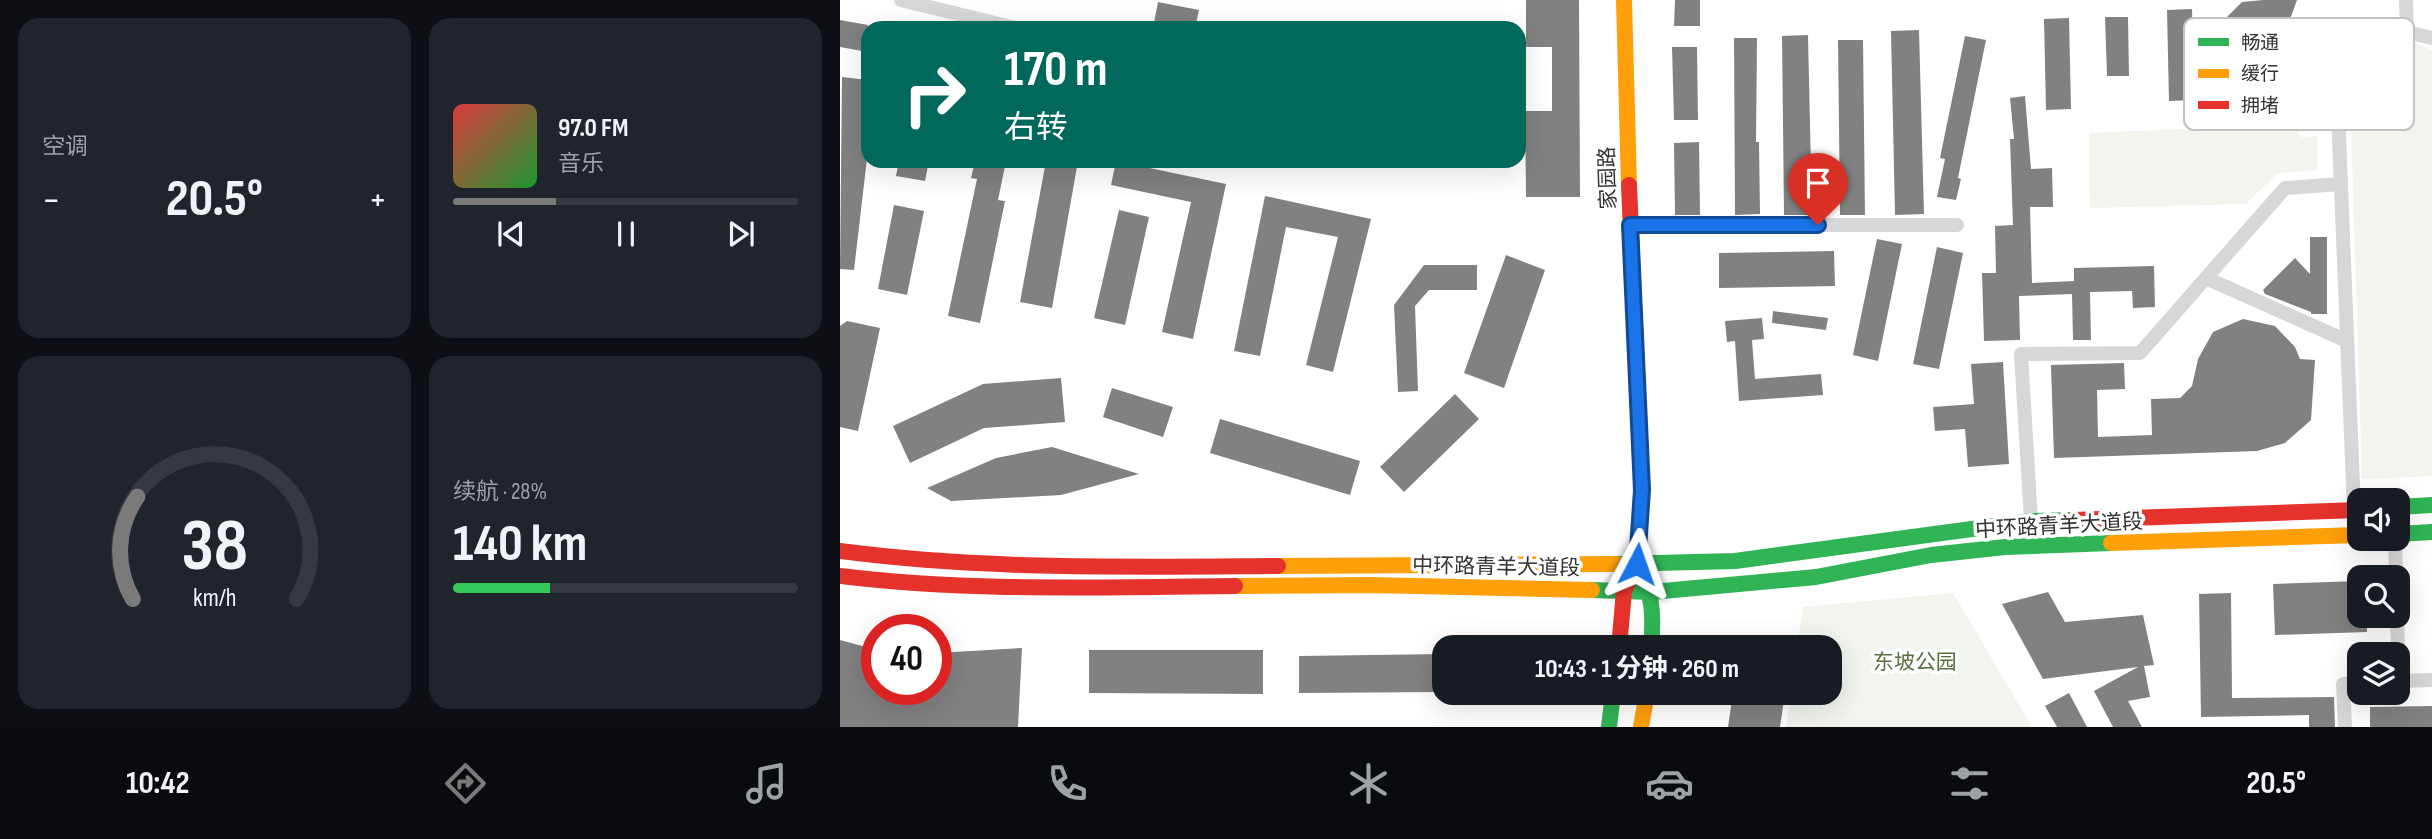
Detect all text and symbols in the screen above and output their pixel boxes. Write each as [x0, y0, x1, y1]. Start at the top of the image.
legend [2184, 18, 2414, 130]
text: 畅通 [2241, 32, 2279, 55]
text: 170 m [1004, 41, 1108, 100]
icon: right [889, 49, 980, 140]
text: 缓行 [2241, 63, 2279, 86]
text: 拥堵 [2241, 95, 2279, 118]
text: 右转 [1004, 109, 1068, 148]
text: 97.0 FM [558, 113, 628, 144]
text: 空调 [42, 133, 88, 161]
street label: 家园路 [1594, 146, 1622, 210]
text: 音乐 [558, 150, 604, 178]
pin [1788, 153, 1848, 225]
icon: arrive [1799, 164, 1837, 202]
text: 20.5° [166, 168, 263, 231]
text: − [42, 178, 61, 223]
text: + [368, 178, 387, 223]
icon: previous [492, 215, 530, 253]
icon: pause [607, 215, 645, 253]
icon: next [722, 215, 760, 253]
text: 续航 · 28% [453, 478, 547, 506]
map controls [2347, 488, 2410, 705]
button: sound [2347, 488, 2410, 551]
text: 38 [181, 503, 248, 591]
street label: 中环路青羊大道段 [1974, 509, 2144, 543]
text: 140 km [453, 513, 587, 576]
position arrow [1600, 527, 1674, 601]
street label: 中环路青羊大道段 [1412, 553, 1580, 581]
button: search [2347, 565, 2410, 628]
text: km/h [193, 582, 236, 613]
speed limit sign: 40 [861, 614, 952, 705]
button: layers [2347, 642, 2410, 705]
park label: 东坡公园 [1873, 650, 1957, 675]
text: 10:43 · 1 分钟 · 260 m [1535, 654, 1739, 685]
icon: directions [441, 759, 490, 808]
icon: music [742, 759, 791, 808]
icon: phone [1043, 759, 1092, 808]
icon: climate [1344, 759, 1393, 808]
icon: car [1645, 759, 1694, 808]
icon: filters [1945, 759, 1994, 808]
text: 10:42 [126, 764, 189, 803]
text: 20.5° [2246, 764, 2306, 803]

